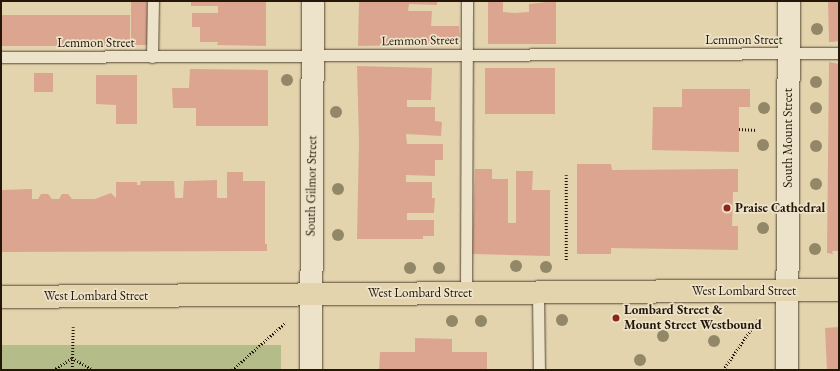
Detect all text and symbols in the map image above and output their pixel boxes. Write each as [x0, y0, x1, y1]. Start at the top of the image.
street label: Lemmon Street [705, 32, 783, 48]
street label: Lemmon Street [381, 33, 459, 49]
street label: Lemmon Street [57, 35, 135, 51]
street label: South Mount Street [780, 88, 796, 188]
street label: South Gilmor Street [303, 136, 321, 236]
place label: Praise Cathedral [735, 200, 825, 216]
marker: Praise Cathedral [722, 203, 732, 213]
street label: West Lombard Street [692, 283, 796, 299]
street label: West Lombard Street [368, 285, 472, 301]
street label: West Lombard Street [44, 288, 148, 304]
place label: Lombard Street & Mount Street Westbound [624, 303, 762, 334]
marker: Lombard Street & Mount Street Westbound [611, 313, 621, 323]

